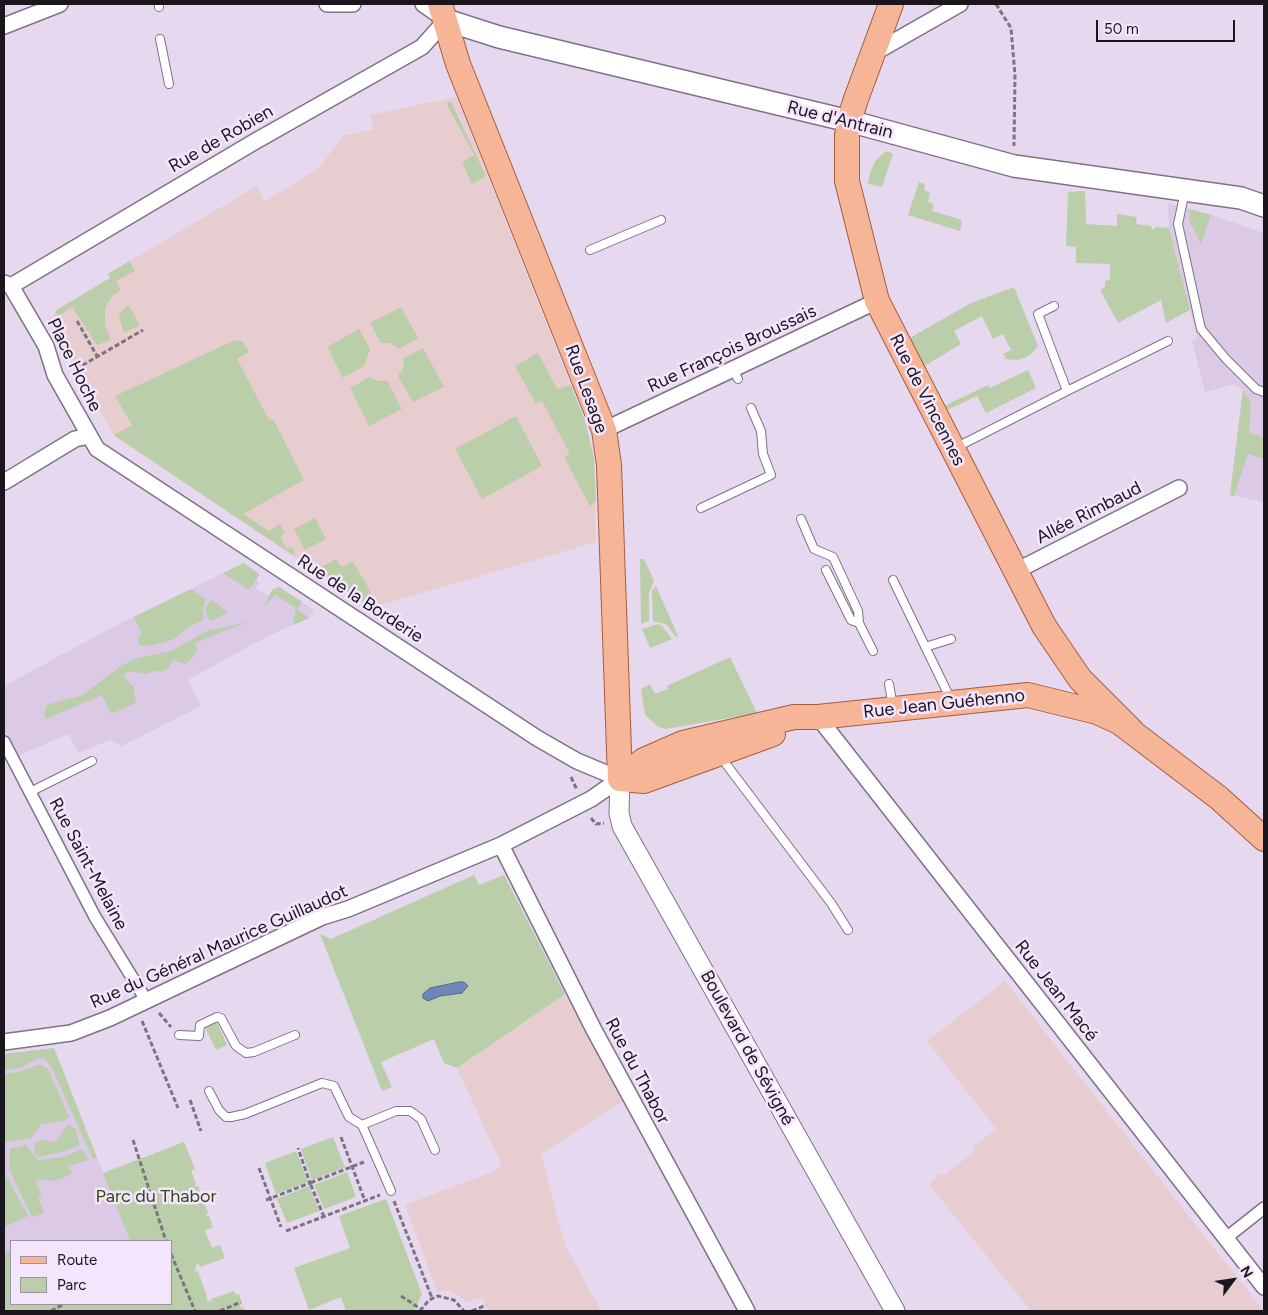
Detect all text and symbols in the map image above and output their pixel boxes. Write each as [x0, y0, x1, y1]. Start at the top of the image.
scale bar [1098, 10, 1237, 42]
text: 50 m [1104, 20, 1139, 38]
street label: Rue d'Antrain [785, 96, 895, 144]
street label: Rue de Robien [165, 100, 277, 178]
street label: Rue François Broussais [644, 300, 820, 398]
street label: Place Hoche [42, 315, 106, 415]
street label: Rue de Vincennes [884, 331, 970, 469]
street label: Rue Lesage [560, 342, 612, 436]
street label: Allée Rimbaud [1033, 477, 1145, 549]
street label: Rue de la Borderie [293, 550, 427, 648]
street label: Rue Jean Guéhenno [862, 685, 1026, 723]
street label: Rue Saint-Melaine [44, 794, 132, 934]
street label: Rue du Général Maurice Guillaudot [87, 880, 351, 1014]
street label: Rue Jean Macé [1010, 936, 1102, 1046]
street label: Boulevard de Sévigné [695, 967, 799, 1129]
street label: Rue du Thabor [600, 1014, 674, 1128]
park label: Parc du Thabor [96, 1186, 216, 1208]
legend [10, 1240, 172, 1305]
text: Route [57, 1251, 97, 1269]
north arrow [1208, 1255, 1258, 1305]
text: N [1236, 1263, 1256, 1281]
text: Parc [57, 1276, 86, 1294]

